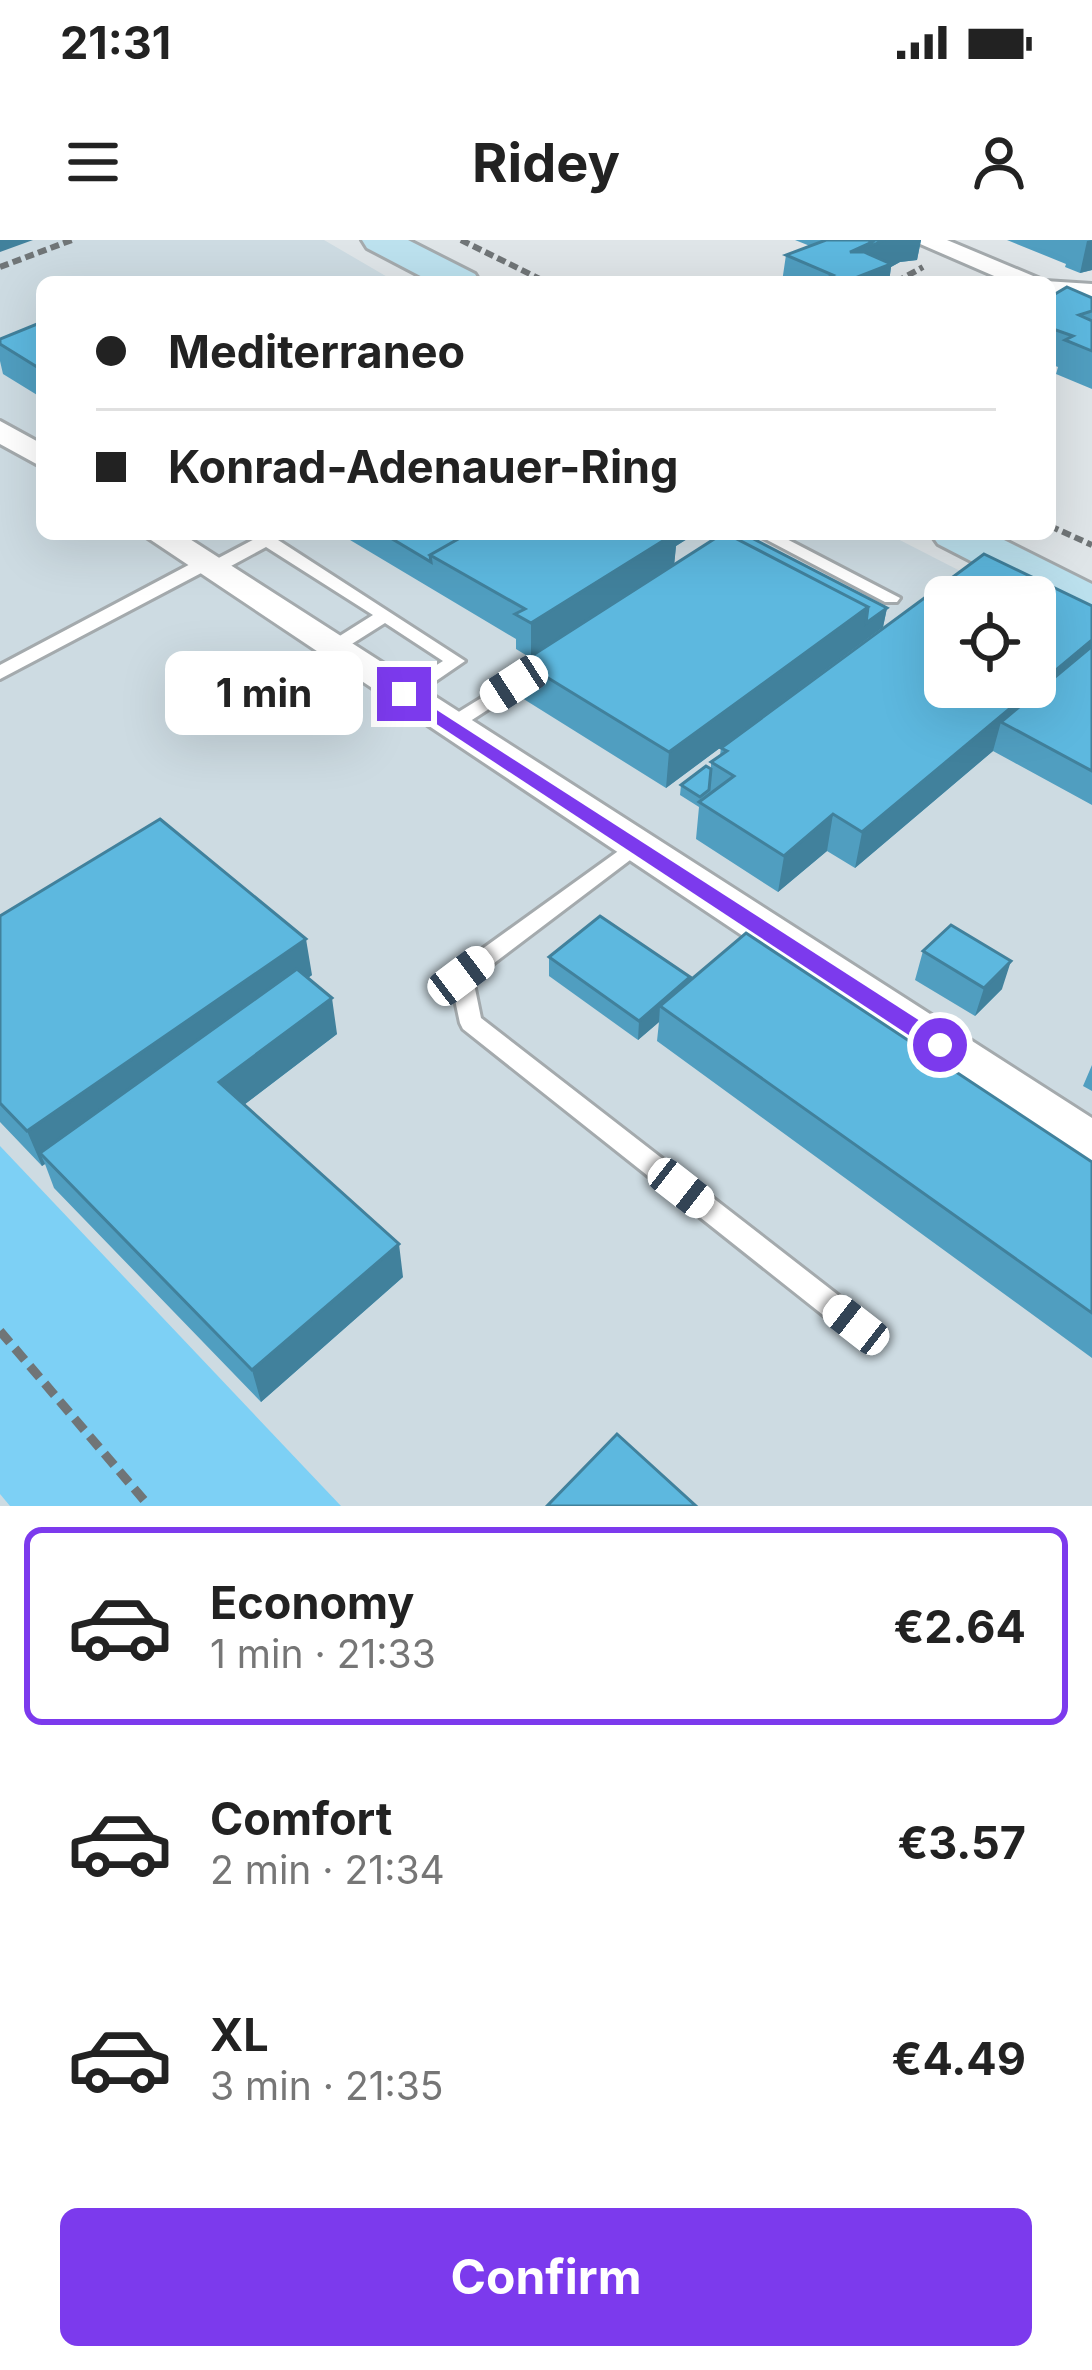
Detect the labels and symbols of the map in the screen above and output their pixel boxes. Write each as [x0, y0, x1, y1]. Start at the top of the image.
car [474, 649, 554, 719]
callout: 1 min [164, 652, 362, 736]
route end [377, 667, 431, 721]
car [421, 940, 501, 1012]
route start [913, 1018, 967, 1072]
car [642, 1152, 720, 1224]
car [817, 1289, 895, 1361]

